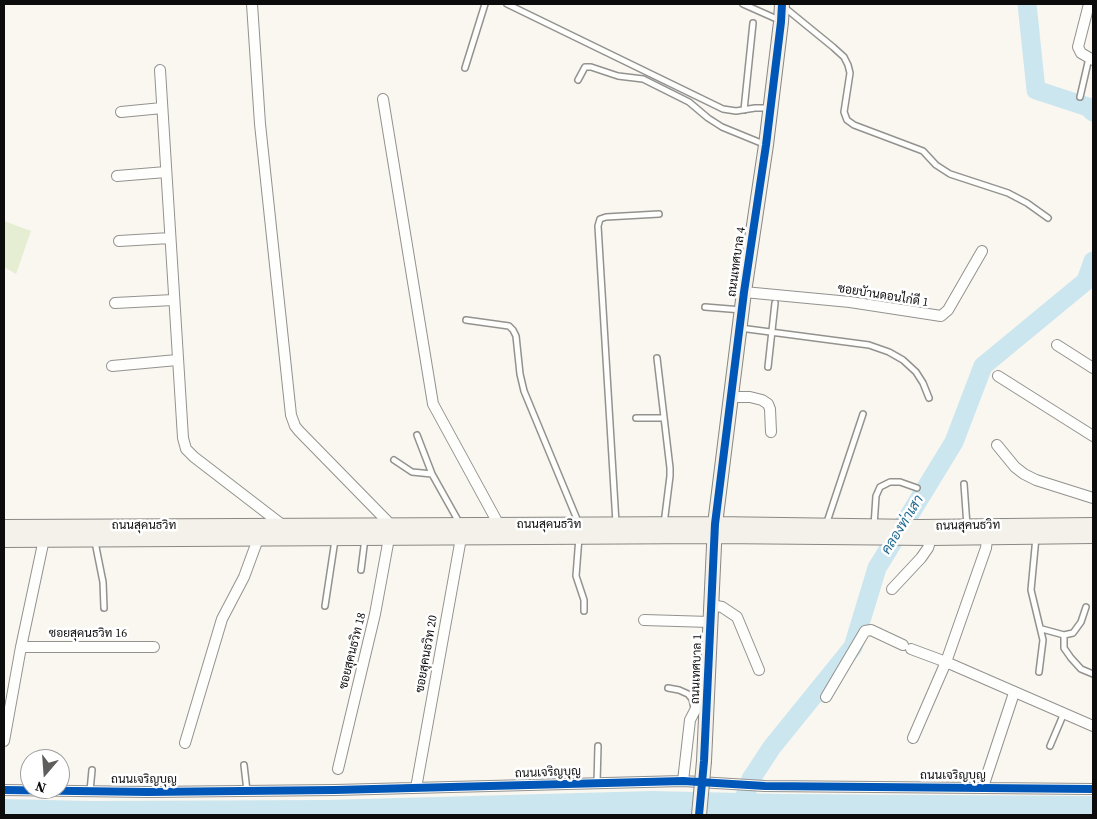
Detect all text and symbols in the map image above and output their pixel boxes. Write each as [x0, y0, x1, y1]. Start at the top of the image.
street label: ถนนเทศบาล 4 [725, 226, 749, 298]
street label: ซอยบัานดอนไก่ดี 1 [837, 282, 929, 310]
water label: คลองท่าเสา [878, 492, 928, 558]
street label: ถนนสุคนธวิท [517, 518, 581, 532]
street label: ถนนสุคนธวิท [936, 518, 1000, 534]
street label: ถนนสุคนธวิท [112, 519, 176, 533]
street label: ซอยสุคนธวิท 18 [337, 611, 369, 691]
street label: ซอยสุคนธวิท 20 [413, 614, 441, 694]
street label: ซอยสุคนธวิท 16 [49, 627, 127, 641]
street label: ถนนเทศบาล 1 [689, 634, 705, 704]
north arrow [20, 749, 70, 799]
street label: ถนนเจริญบุญ [515, 765, 581, 781]
street label: ถนนเจริญบุญ [920, 769, 986, 783]
street label: ถนนเจริญบุญ [111, 773, 177, 787]
text: N [33, 776, 49, 798]

